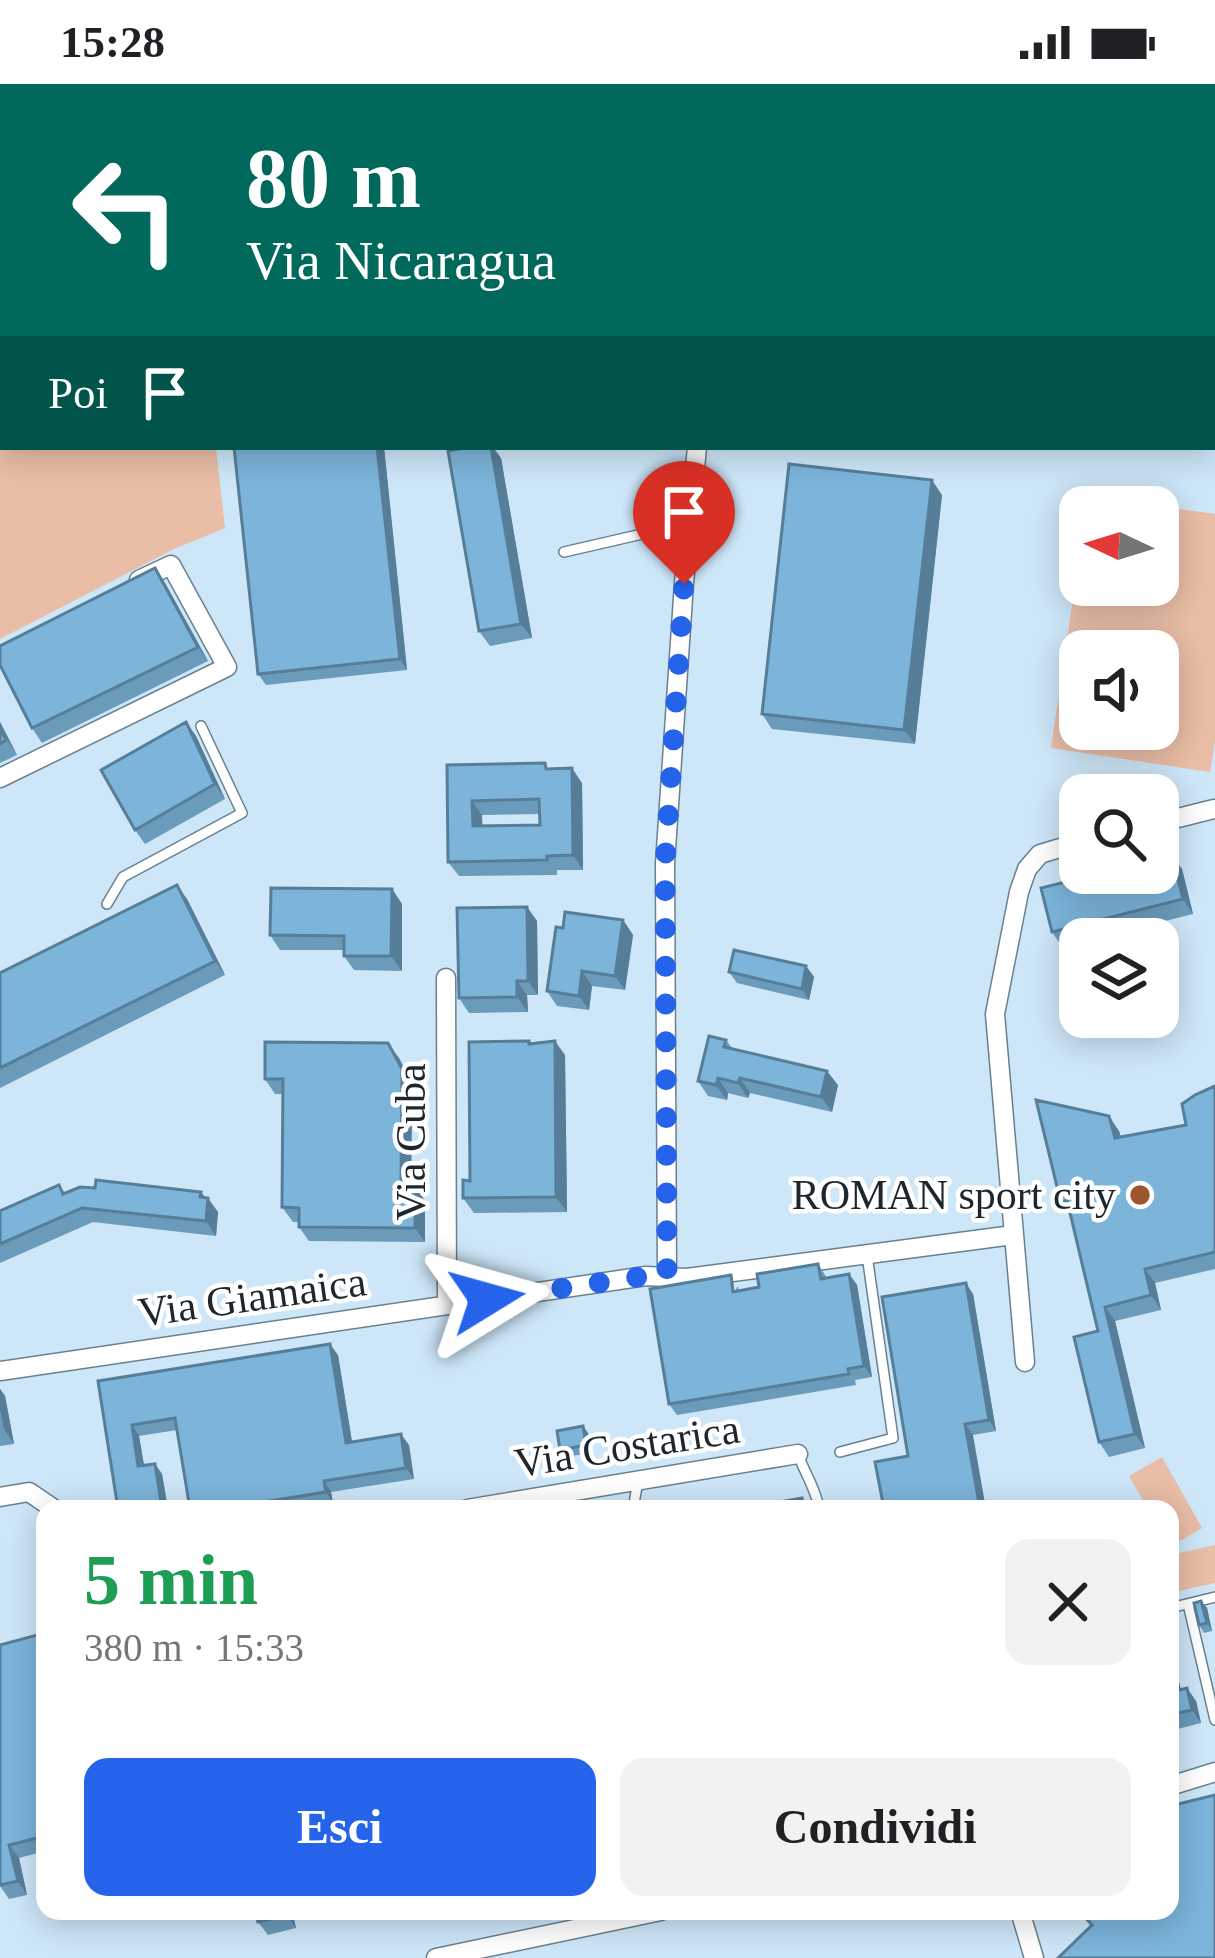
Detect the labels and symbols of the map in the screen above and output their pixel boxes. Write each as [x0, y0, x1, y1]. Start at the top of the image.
pin [633, 461, 735, 584]
north arrow [1059, 486, 1179, 606]
street label: Via Cuba [388, 1063, 434, 1221]
place label: ROMAN sport city [792, 1172, 1116, 1218]
marker: ROMAN sport city [1127, 1182, 1153, 1208]
position arrow [424, 1236, 550, 1362]
street label: Via Giamaica [135, 1258, 369, 1336]
street label: Via Costarica [511, 1405, 743, 1486]

